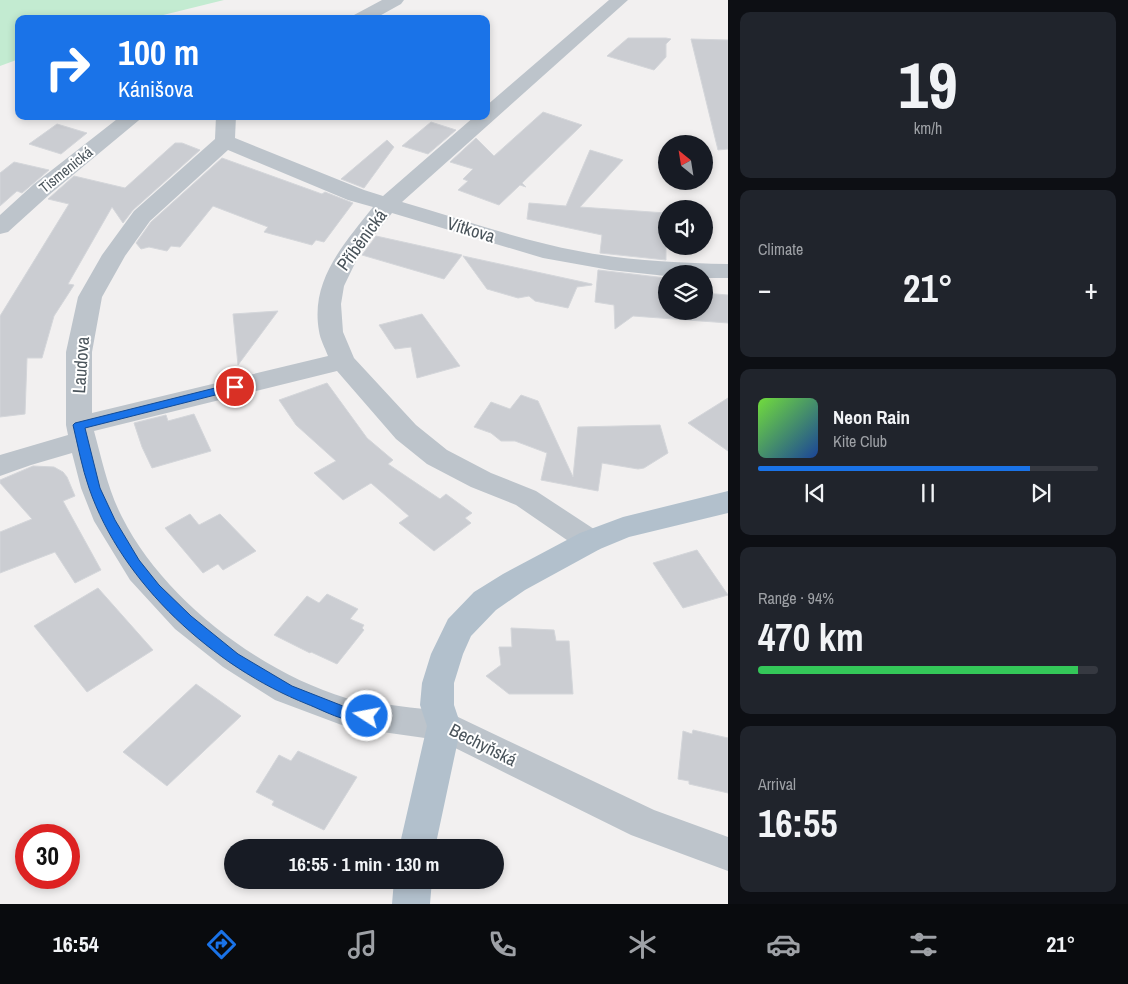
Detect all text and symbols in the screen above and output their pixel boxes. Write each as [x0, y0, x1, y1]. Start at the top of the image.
text: 100 m [118, 29, 199, 76]
icon: right [35, 35, 100, 100]
text: 19 [898, 41, 958, 128]
text: Kánišova [118, 74, 193, 104]
text: km/h [914, 117, 942, 139]
north arrow [658, 135, 712, 190]
map controls [658, 135, 713, 320]
street label: Tismenická [34, 141, 97, 198]
button: sound [658, 200, 713, 255]
street label: Příběnická [331, 204, 392, 276]
street label: Vítkova [444, 210, 498, 249]
text: Climate [758, 238, 803, 260]
text: 21° [903, 263, 953, 314]
button: layers [658, 265, 713, 320]
text: − [758, 270, 771, 308]
text: + [1085, 270, 1098, 308]
street label: Laudova [66, 336, 95, 394]
pin [214, 366, 256, 408]
icon: arrive [221, 373, 249, 401]
text: Neon Rain [833, 404, 910, 430]
text: Kite Club [833, 430, 887, 452]
icon: previous [801, 479, 829, 507]
icon: pause [914, 479, 942, 507]
icon: next [1027, 479, 1055, 507]
text: Range · 94% [758, 587, 834, 609]
text: 470 km [758, 612, 864, 663]
position arrow [340, 689, 392, 741]
street label: Bechyňská [445, 717, 521, 772]
text: Arrival [758, 773, 796, 795]
text: 16:55 [758, 798, 838, 849]
speed limit sign: 30 [15, 824, 80, 889]
text: 16:55 · 1 min · 130 m [289, 851, 439, 877]
icon: directions [204, 927, 239, 962]
icon: music [345, 927, 380, 962]
icon: phone [485, 927, 520, 962]
icon: climate [625, 927, 660, 962]
icon: car [766, 927, 801, 962]
icon: filters [906, 927, 941, 962]
text: 16:54 [53, 929, 99, 959]
text: 21° [1046, 929, 1075, 959]

